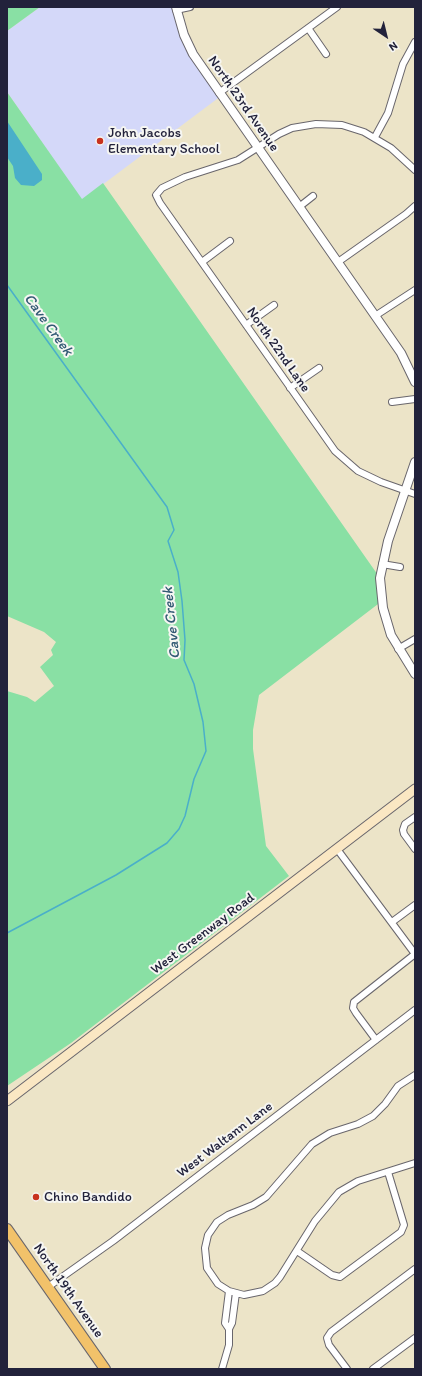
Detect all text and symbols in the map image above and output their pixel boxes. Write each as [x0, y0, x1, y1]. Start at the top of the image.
north arrow [366, 16, 406, 56]
text: N [386, 39, 400, 54]
street label: North 23rd Avenue [204, 53, 282, 155]
place label: John Jacobs Elementary School [108, 125, 220, 158]
marker: John Jacobs Elementary School [95, 136, 105, 146]
water label: Cave Creek [19, 290, 77, 360]
street label: North 22nd Lane [242, 304, 314, 396]
water label: Cave Creek [159, 586, 185, 660]
street label: West Greenway Road [148, 890, 258, 978]
street label: West Waltann Lane [174, 1099, 276, 1181]
place label: Chino Bandido [44, 1189, 132, 1205]
marker: Chino Bandido [31, 1192, 41, 1202]
street label: North 19th Avenue [29, 1241, 107, 1341]

